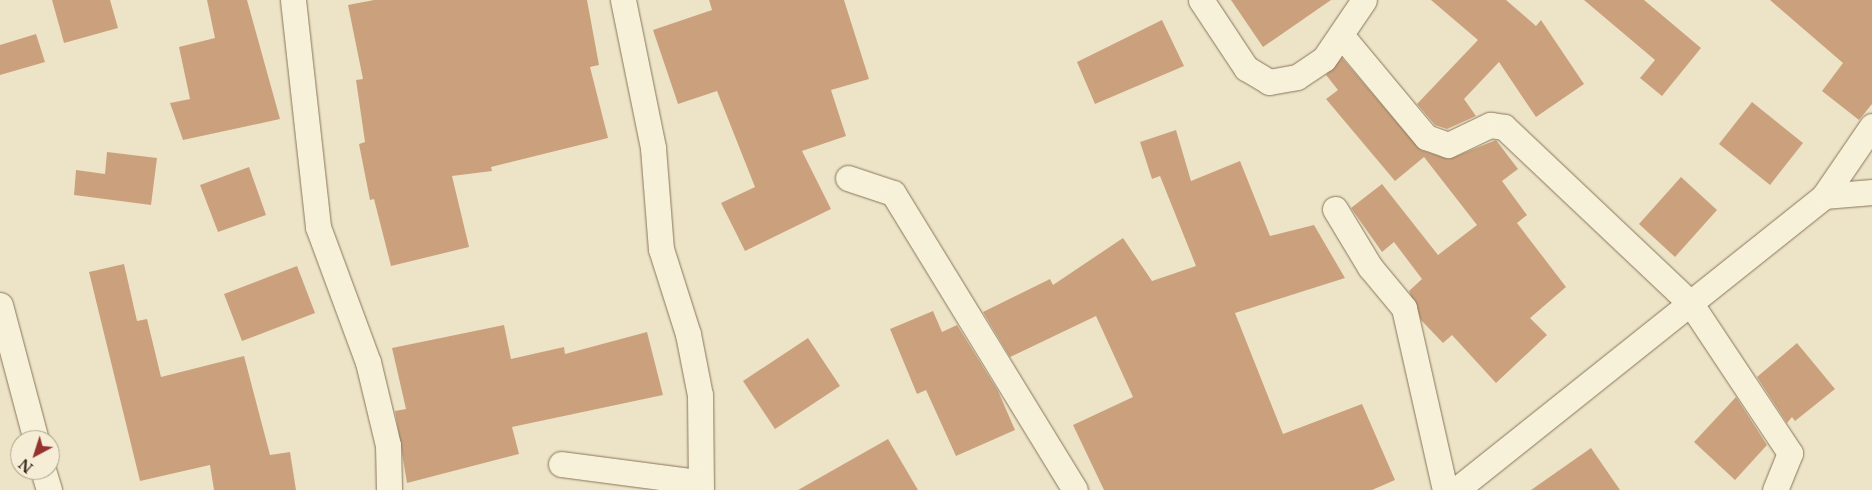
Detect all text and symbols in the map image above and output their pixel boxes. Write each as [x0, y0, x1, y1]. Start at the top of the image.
north arrow [10, 430, 60, 480]
text: N [15, 455, 37, 477]

